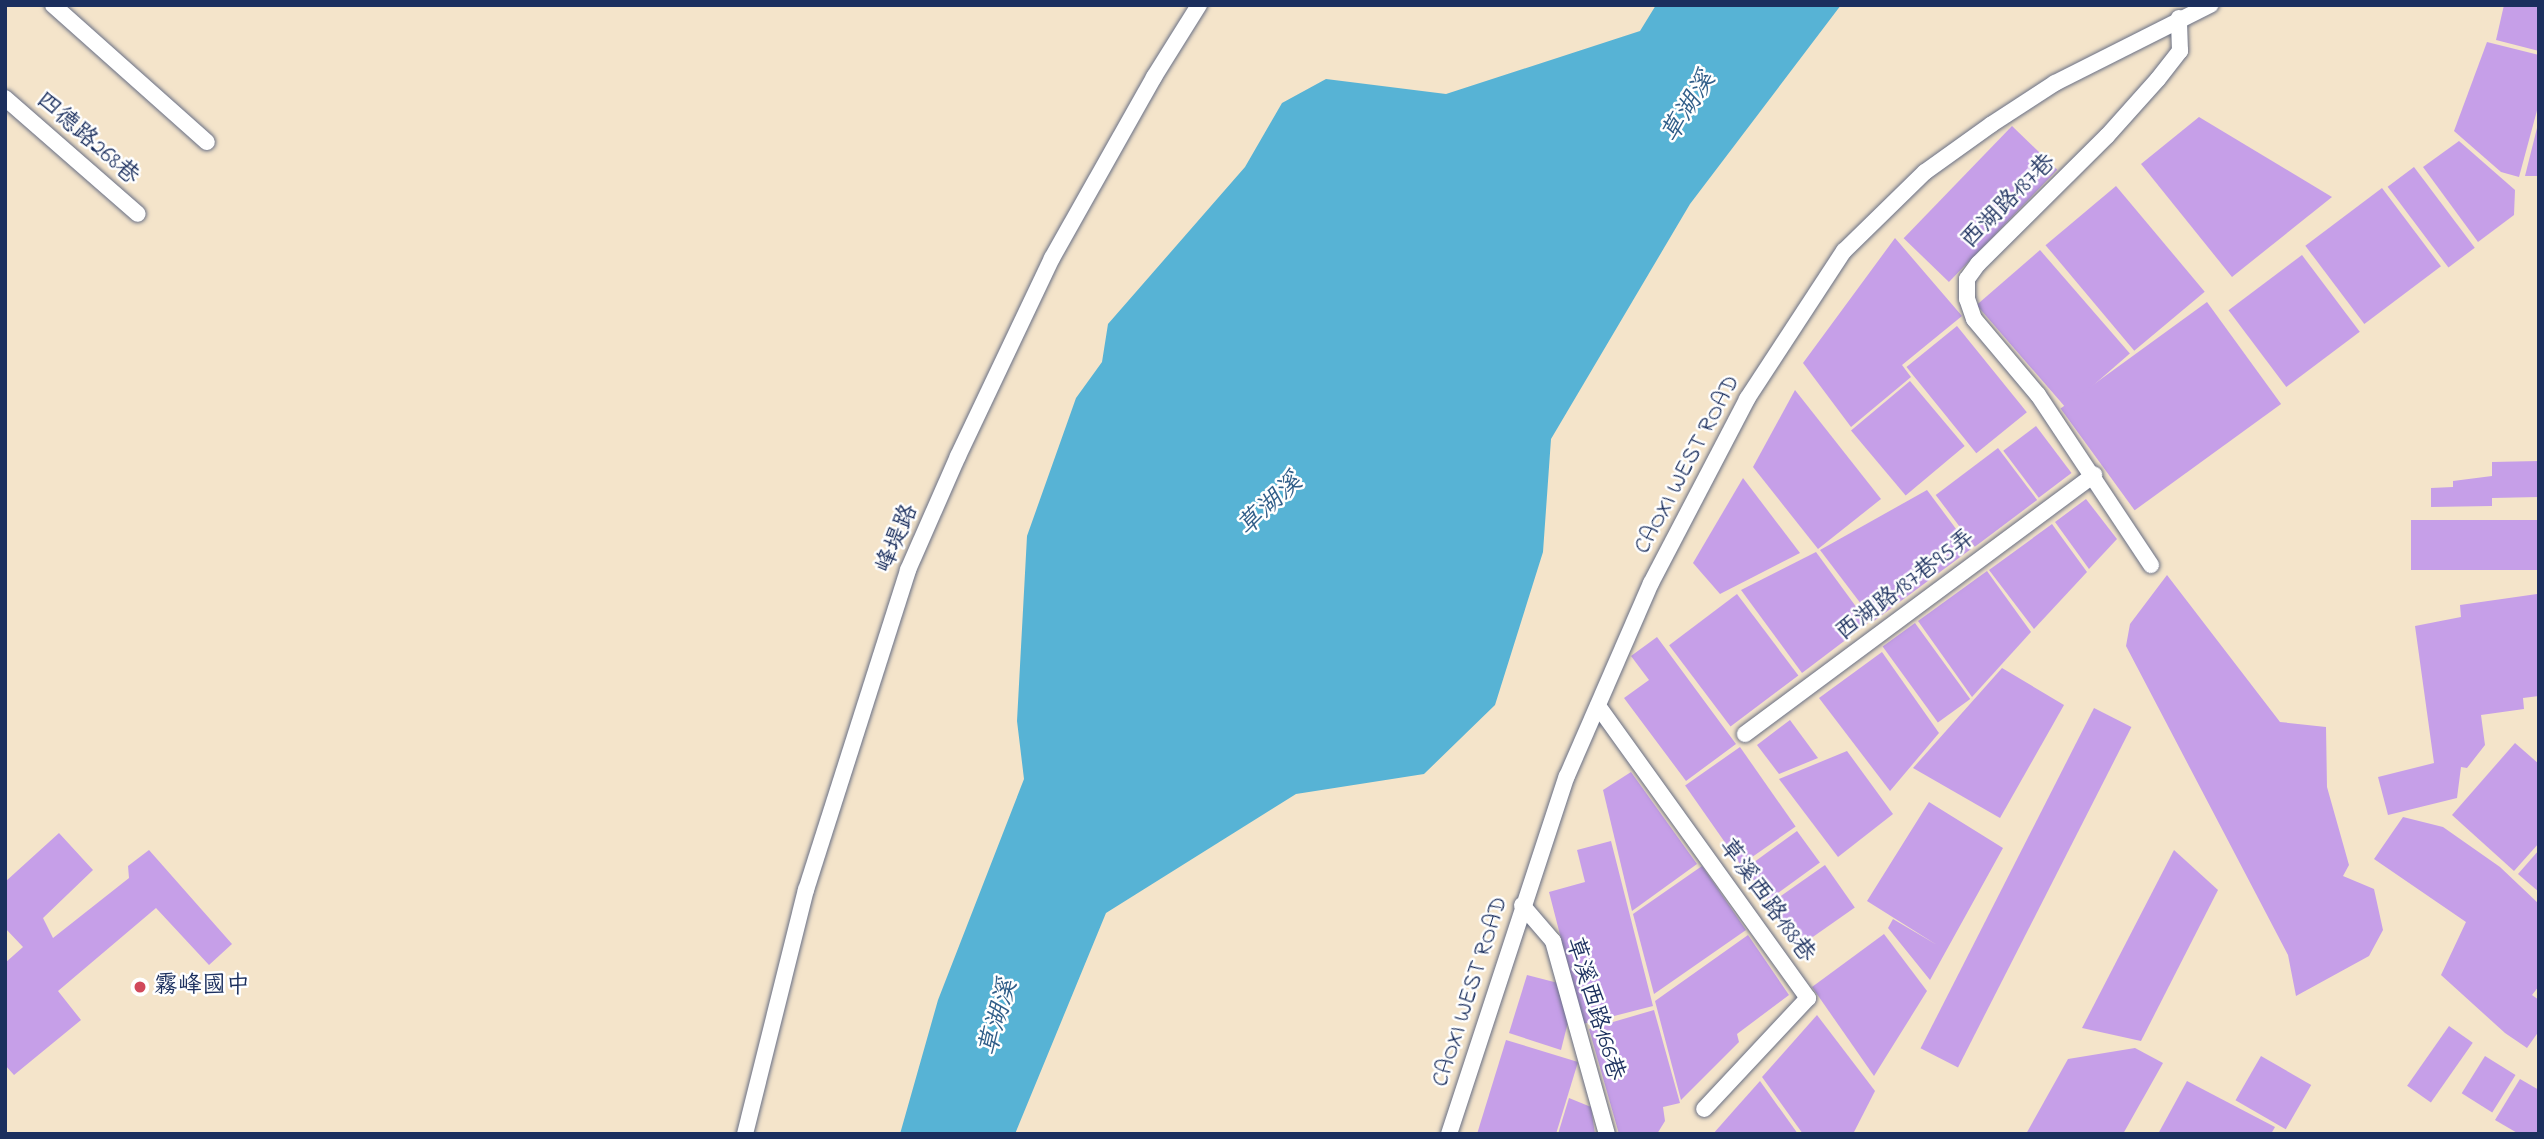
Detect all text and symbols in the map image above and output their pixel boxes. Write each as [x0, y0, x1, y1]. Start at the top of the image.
water label: 草湖溪 [1656, 67, 1724, 149]
street label: 四德路268巷 [29, 86, 145, 192]
street label: 西湖路187巷 [1956, 149, 2062, 255]
street label: CAOXI WEST ROAD [1629, 371, 1747, 559]
water label: 草湖溪 [1232, 468, 1310, 544]
street label: 峰堤路 [871, 500, 925, 578]
street label: 西湖路187巷95弄 [1830, 524, 1982, 648]
street label: 草溪西路188巷 [1712, 834, 1820, 968]
street label: CAOXI WEST ROAD [1427, 893, 1515, 1091]
street label: 草溪西路166巷 [1558, 934, 1630, 1084]
place label: 霧峰國中 [154, 973, 250, 1001]
water label: 草湖溪 [974, 976, 1026, 1060]
marker: 霧峰國中 [132, 979, 148, 995]

